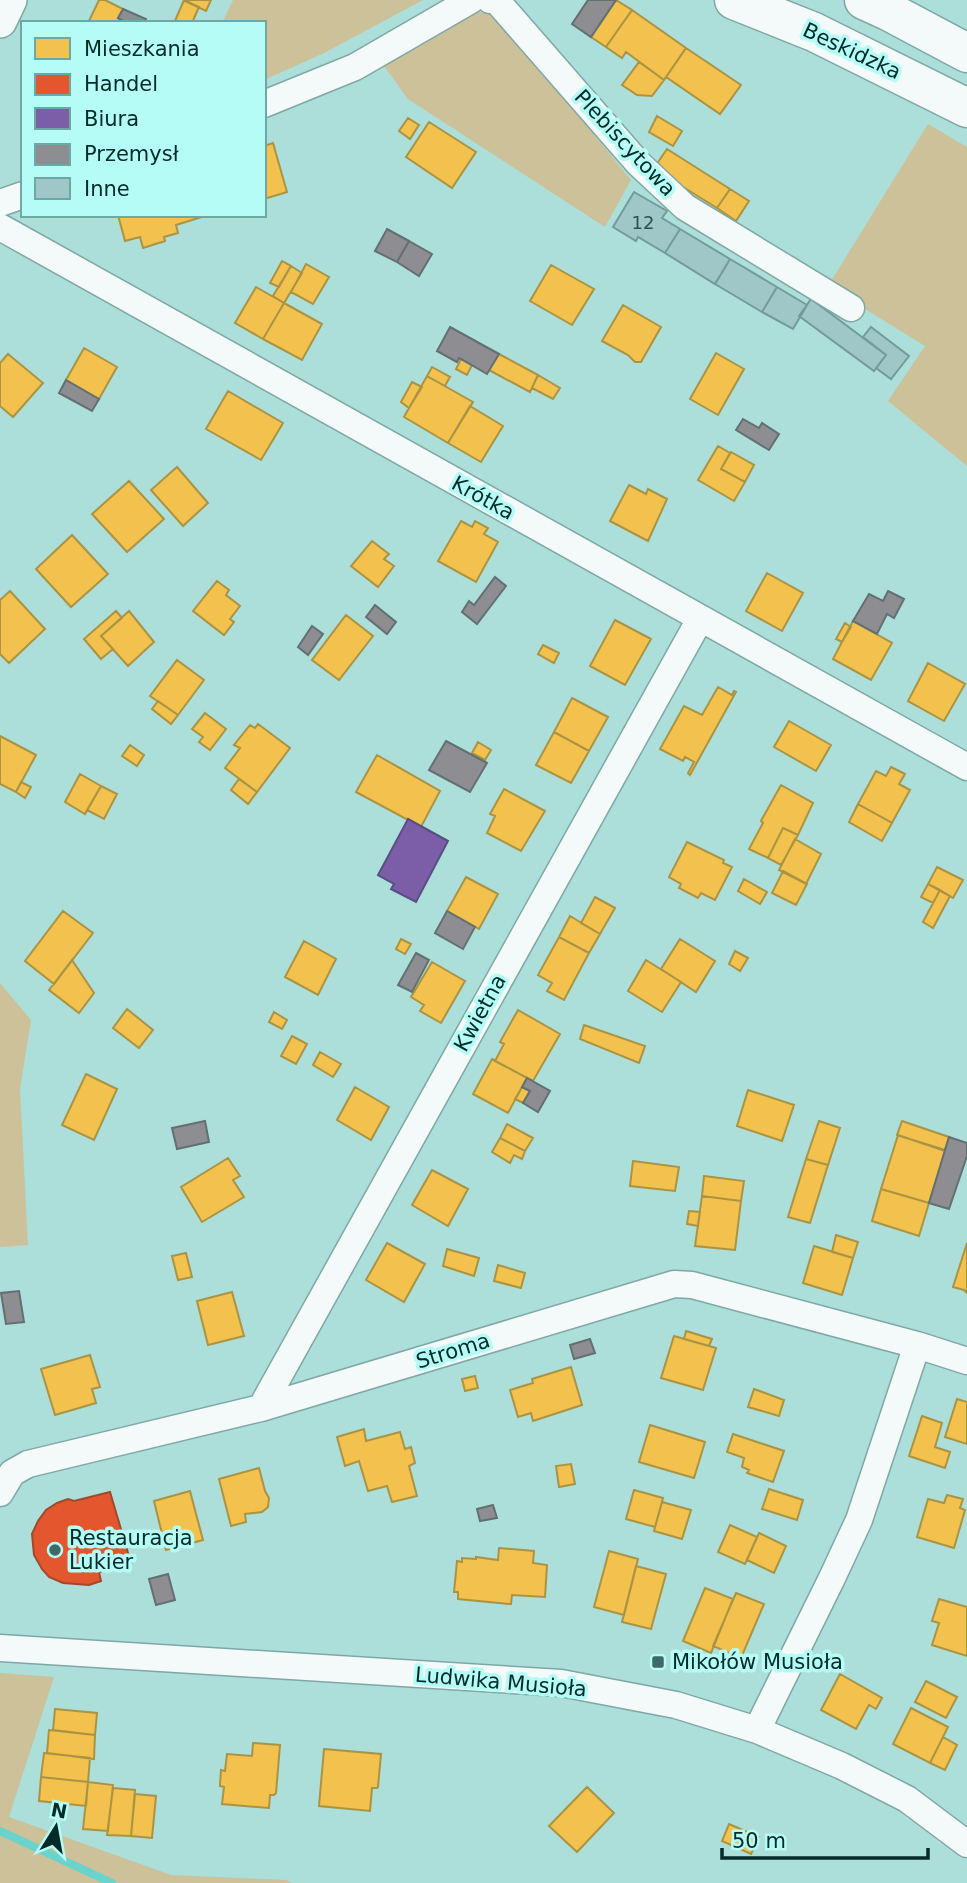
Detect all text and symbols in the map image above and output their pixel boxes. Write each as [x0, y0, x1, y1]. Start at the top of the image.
street label: Beskidzka [799, 18, 905, 84]
legend [21, 21, 266, 217]
text: Mieszkania [84, 37, 200, 61]
text: Handel [84, 72, 158, 96]
street label: Plebiscytowa [570, 85, 680, 201]
text: Biura [84, 107, 139, 131]
text: Przemysł [84, 142, 179, 166]
text: Inne [84, 177, 130, 201]
house number: 12 [632, 212, 654, 233]
street label: Krótka [448, 471, 518, 525]
street label: Kwietna [449, 970, 511, 1056]
street label: Stroma [413, 1328, 493, 1374]
place label: Restauracja Lukier [69, 1526, 193, 1574]
marker: Restauracja Lukier [47, 1542, 63, 1558]
place label: Mikołów Musioła [672, 1650, 843, 1674]
marker: Mikołów Musioła [650, 1654, 666, 1670]
street label: Ludwika Musioła [414, 1663, 588, 1701]
north arrow [21, 1792, 91, 1862]
text: N [49, 1798, 69, 1823]
scale bar [722, 1816, 928, 1860]
text: 50 m [732, 1829, 786, 1853]

